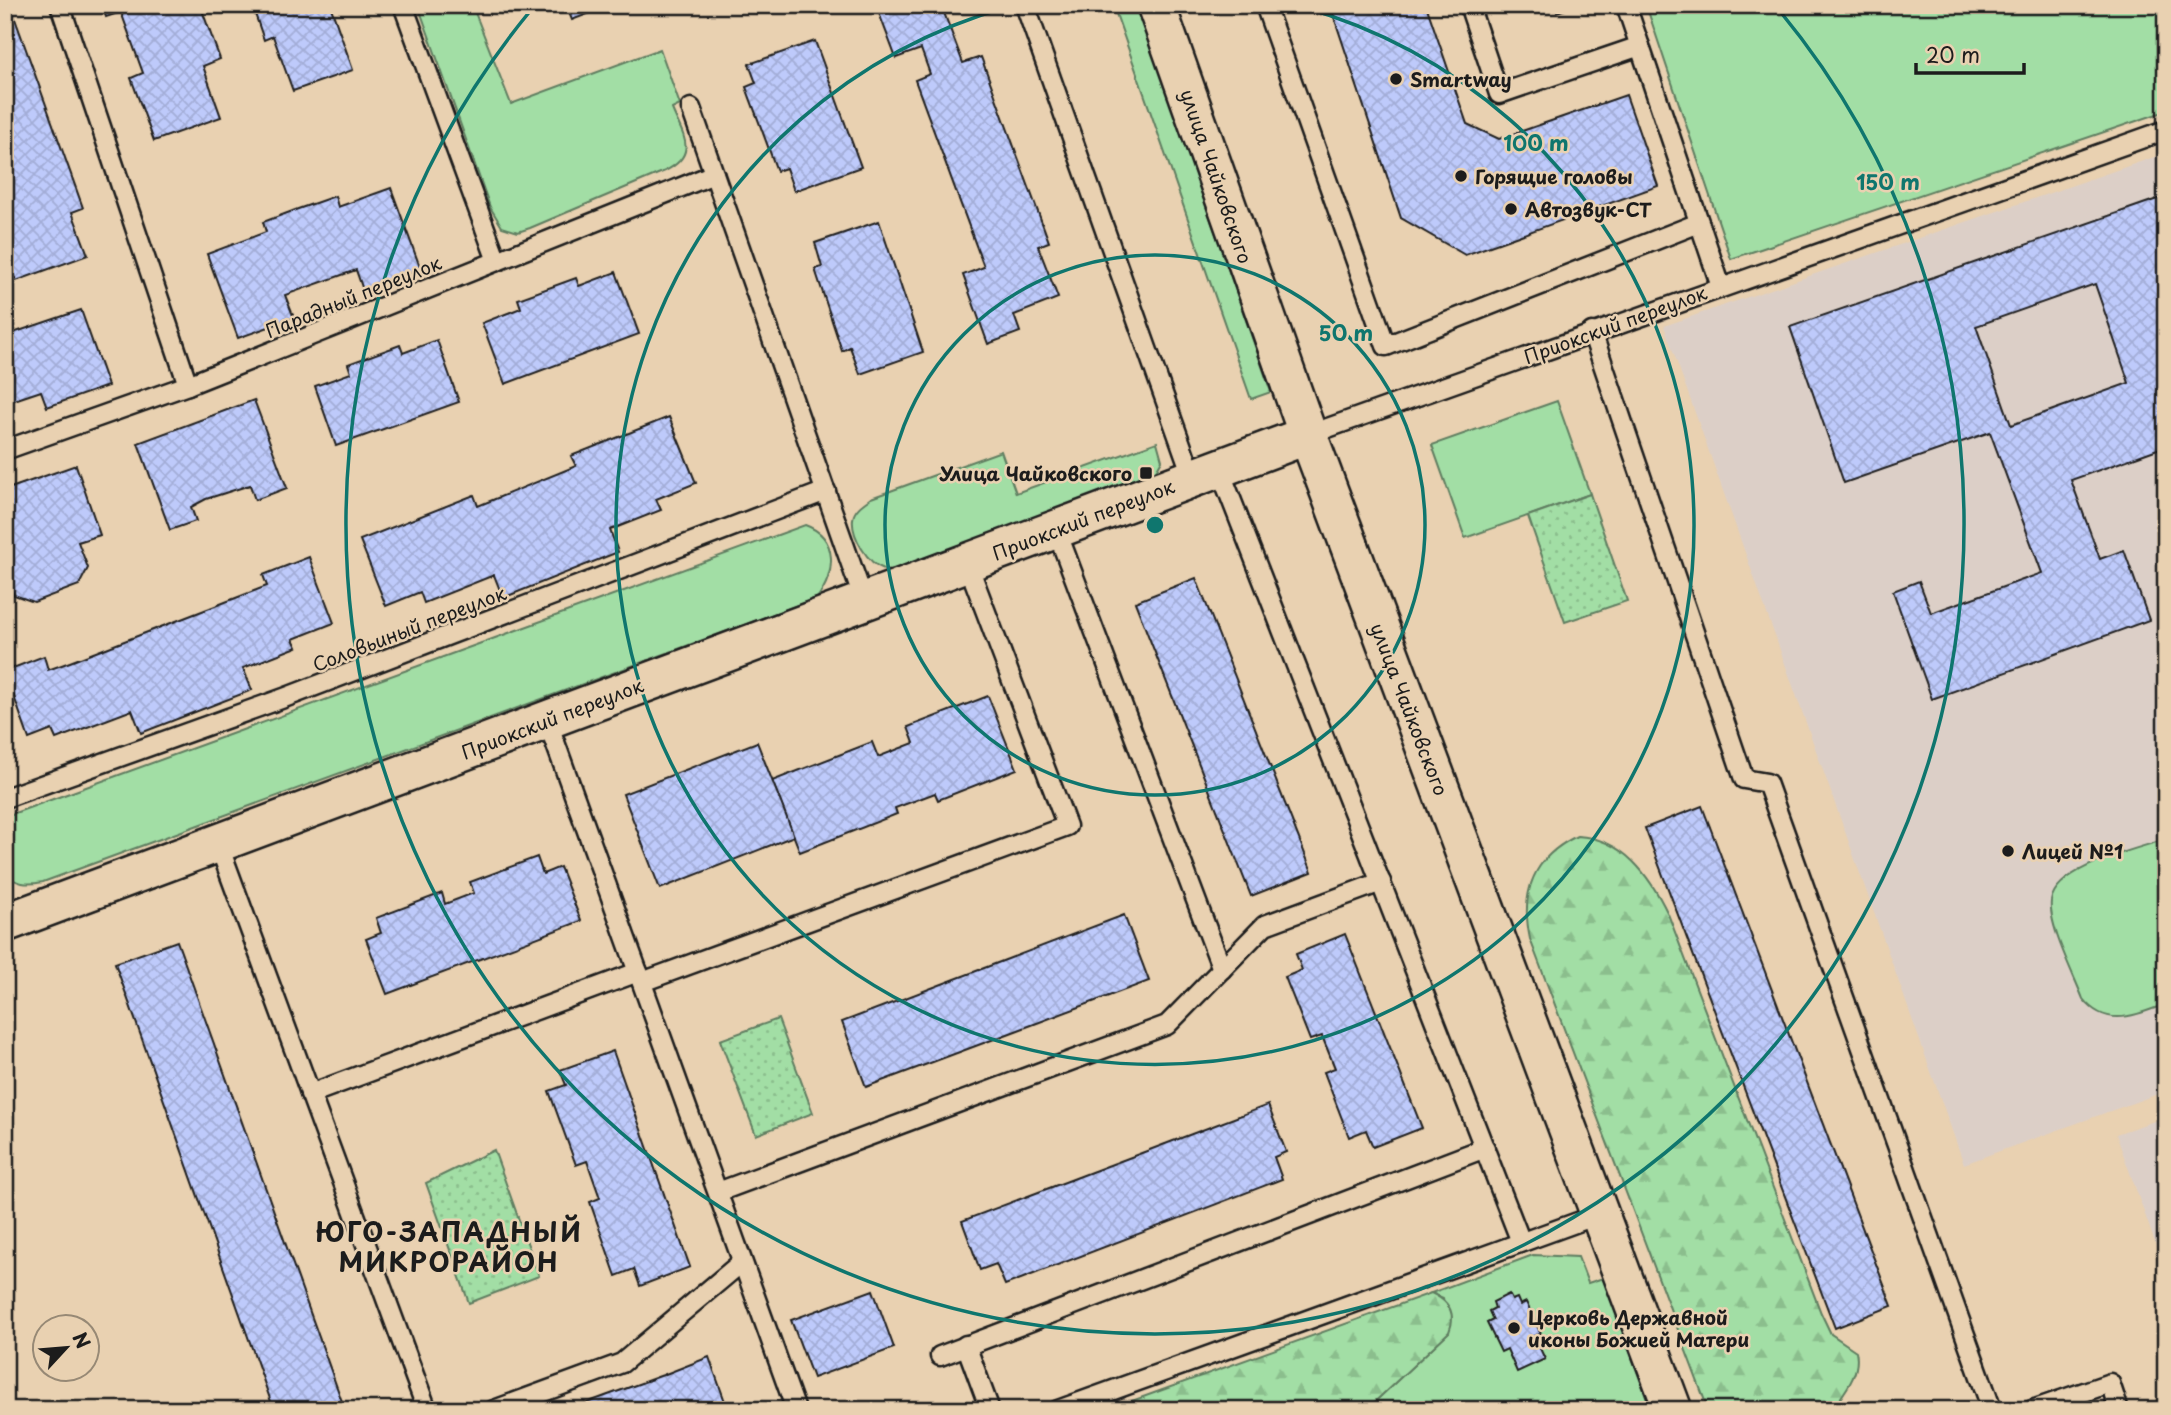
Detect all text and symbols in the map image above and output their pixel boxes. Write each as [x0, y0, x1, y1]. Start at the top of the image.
scale bar [1916, 32, 2024, 76]
text: 20 m [1926, 38, 1980, 70]
place label: Smartway [1410, 65, 1512, 93]
marker: Smartway [1388, 71, 1404, 87]
street label: улица Чайковского [1174, 85, 1260, 267]
text: 100 m [1503, 126, 1569, 158]
place label: Горящие головы [1475, 162, 1633, 190]
text: 150 m [1856, 165, 1920, 197]
marker: Горящие головы [1453, 168, 1469, 184]
place label: Автозвук-СТ [1525, 195, 1652, 223]
marker: Автозвук-СТ [1503, 201, 1519, 217]
street label: Парадный переулок [261, 248, 446, 344]
street label: Приокский переулок [1520, 278, 1711, 370]
text: 50 m [1319, 316, 1373, 348]
place label: Улица Чайковского [938, 459, 1132, 487]
marker: Улица Чайковского [1138, 465, 1154, 481]
street label: Приокский переулок [988, 471, 1179, 567]
centre of rings [1143, 513, 1167, 537]
street label: Соловьиный переулок [308, 578, 510, 678]
street label: улица Чайковского [1364, 619, 1456, 799]
street label: Приокский переулок [457, 670, 648, 766]
place label: Лицей №1 [2022, 837, 2123, 865]
marker: Лицей №1 [2000, 843, 2016, 859]
district label: ЮГО-ЗАПАДНЫЙ МИКРОРАЙОН [315, 1212, 583, 1281]
place label: Церковь Державной иконы Божией Матери [1528, 1303, 1749, 1353]
north arrow [32, 1314, 102, 1384]
marker: Церковь Державной иконы Божией Матери [1506, 1320, 1522, 1336]
text: N [66, 1327, 98, 1353]

